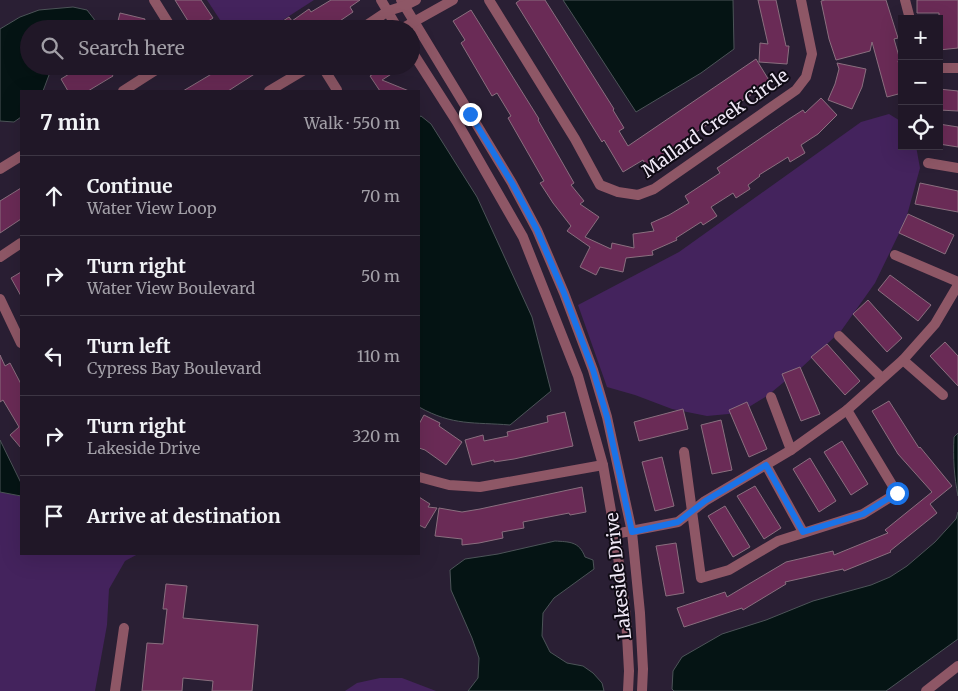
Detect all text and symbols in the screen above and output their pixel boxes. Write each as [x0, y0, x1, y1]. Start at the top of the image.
map controls [898, 15, 943, 150]
button: + [898, 15, 943, 60]
search box [20, 20, 420, 75]
icon: search [38, 34, 66, 62]
text: Search here [78, 36, 185, 60]
button: − [898, 60, 943, 105]
street label: Mallard Creek Circle [637, 64, 793, 182]
route end [459, 103, 482, 126]
button: locate [898, 105, 943, 150]
text: 7 min [40, 109, 100, 136]
text: Walk · 550 m [304, 113, 400, 133]
text: Continue [87, 174, 173, 198]
icon: ahead [40, 182, 68, 210]
text: 70 m [361, 186, 400, 206]
text: Water View Loop [87, 198, 217, 218]
text: Turn right [87, 254, 186, 278]
icon: right [40, 262, 68, 290]
text: 50 m [361, 266, 400, 286]
text: Water View Boulevard [87, 278, 255, 298]
text: Turn left [87, 334, 171, 358]
icon: left [40, 342, 68, 370]
text: 110 m [357, 346, 400, 366]
text: Cypress Bay Boulevard [87, 358, 262, 378]
text: Turn right [87, 414, 186, 438]
icon: right [40, 422, 68, 450]
text: 320 m [352, 426, 400, 446]
text: Lakeside Drive [87, 438, 200, 458]
route start [886, 482, 909, 505]
icon: arrive [40, 502, 68, 530]
text: Arrive at destination [87, 504, 281, 528]
street label: Lakeside Drive [600, 511, 636, 641]

